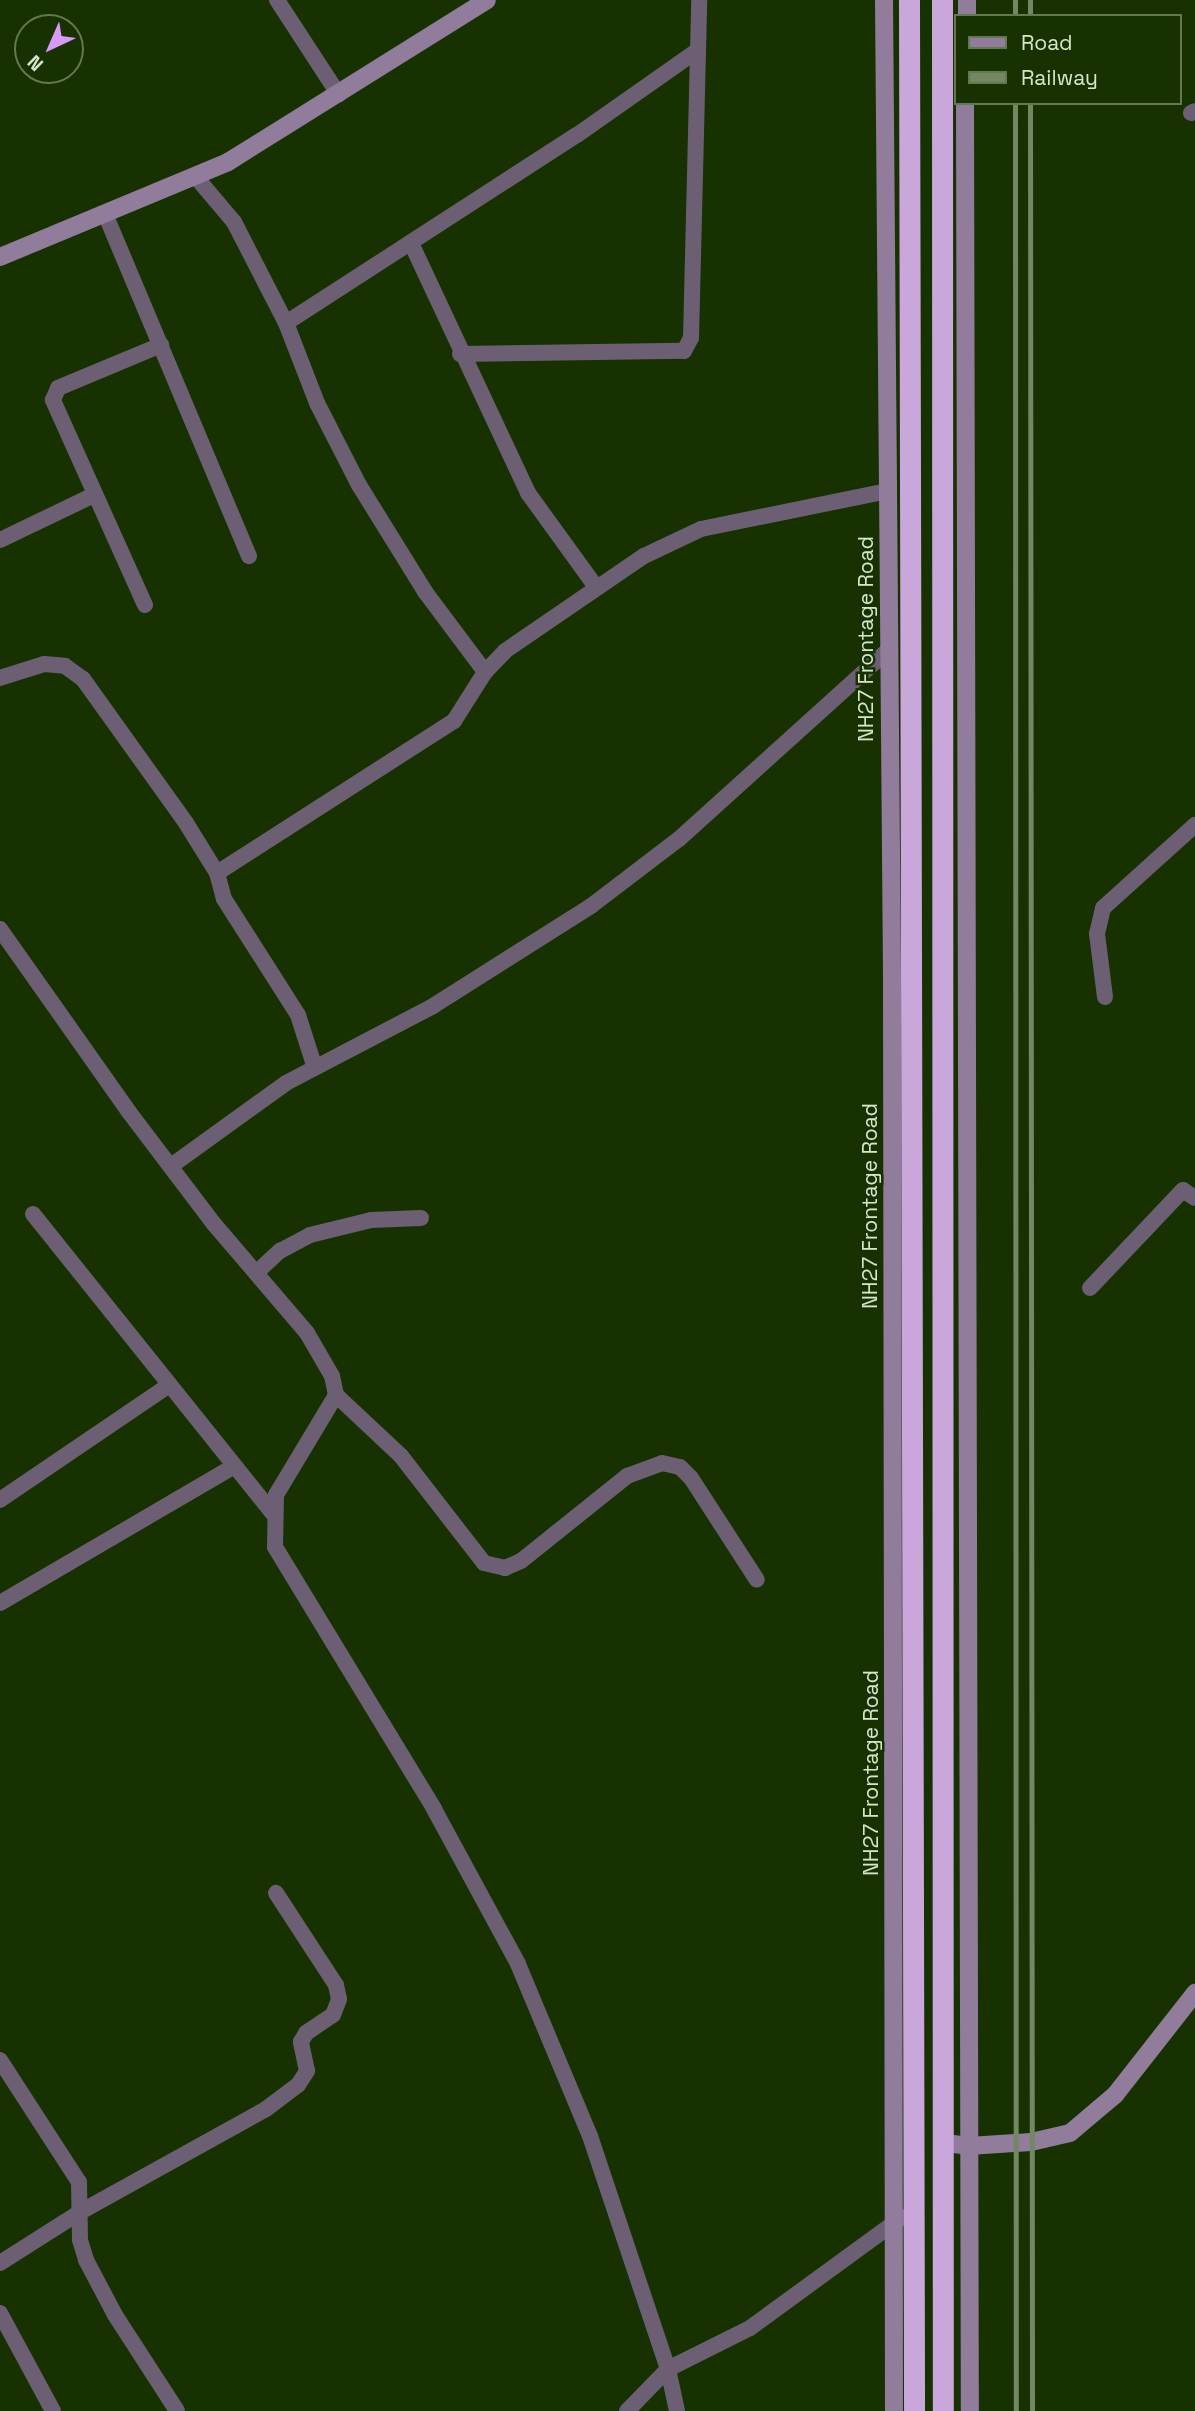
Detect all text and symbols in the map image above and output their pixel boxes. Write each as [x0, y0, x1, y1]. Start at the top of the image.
north arrow [14, 14, 84, 84]
legend [954, 14, 1181, 105]
text: Road [1021, 29, 1073, 56]
text: N [22, 50, 49, 76]
text: Railway [1021, 64, 1098, 91]
street label: NH27 Frontage Road [853, 536, 879, 742]
street label: NH27 Frontage Road [857, 1103, 883, 1309]
street label: NH27 Frontage Road [858, 1670, 884, 1876]

